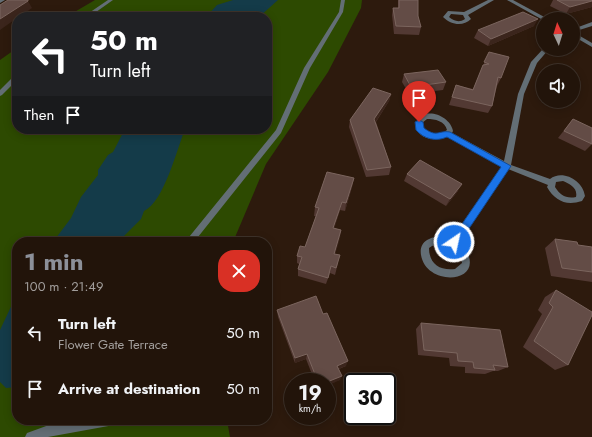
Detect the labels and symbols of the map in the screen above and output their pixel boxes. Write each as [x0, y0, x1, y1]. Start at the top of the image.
north arrow [536, 12, 580, 56]
pin [402, 81, 436, 122]
position arrow [433, 221, 475, 263]
speed limit sign: 30 [344, 373, 396, 425]

